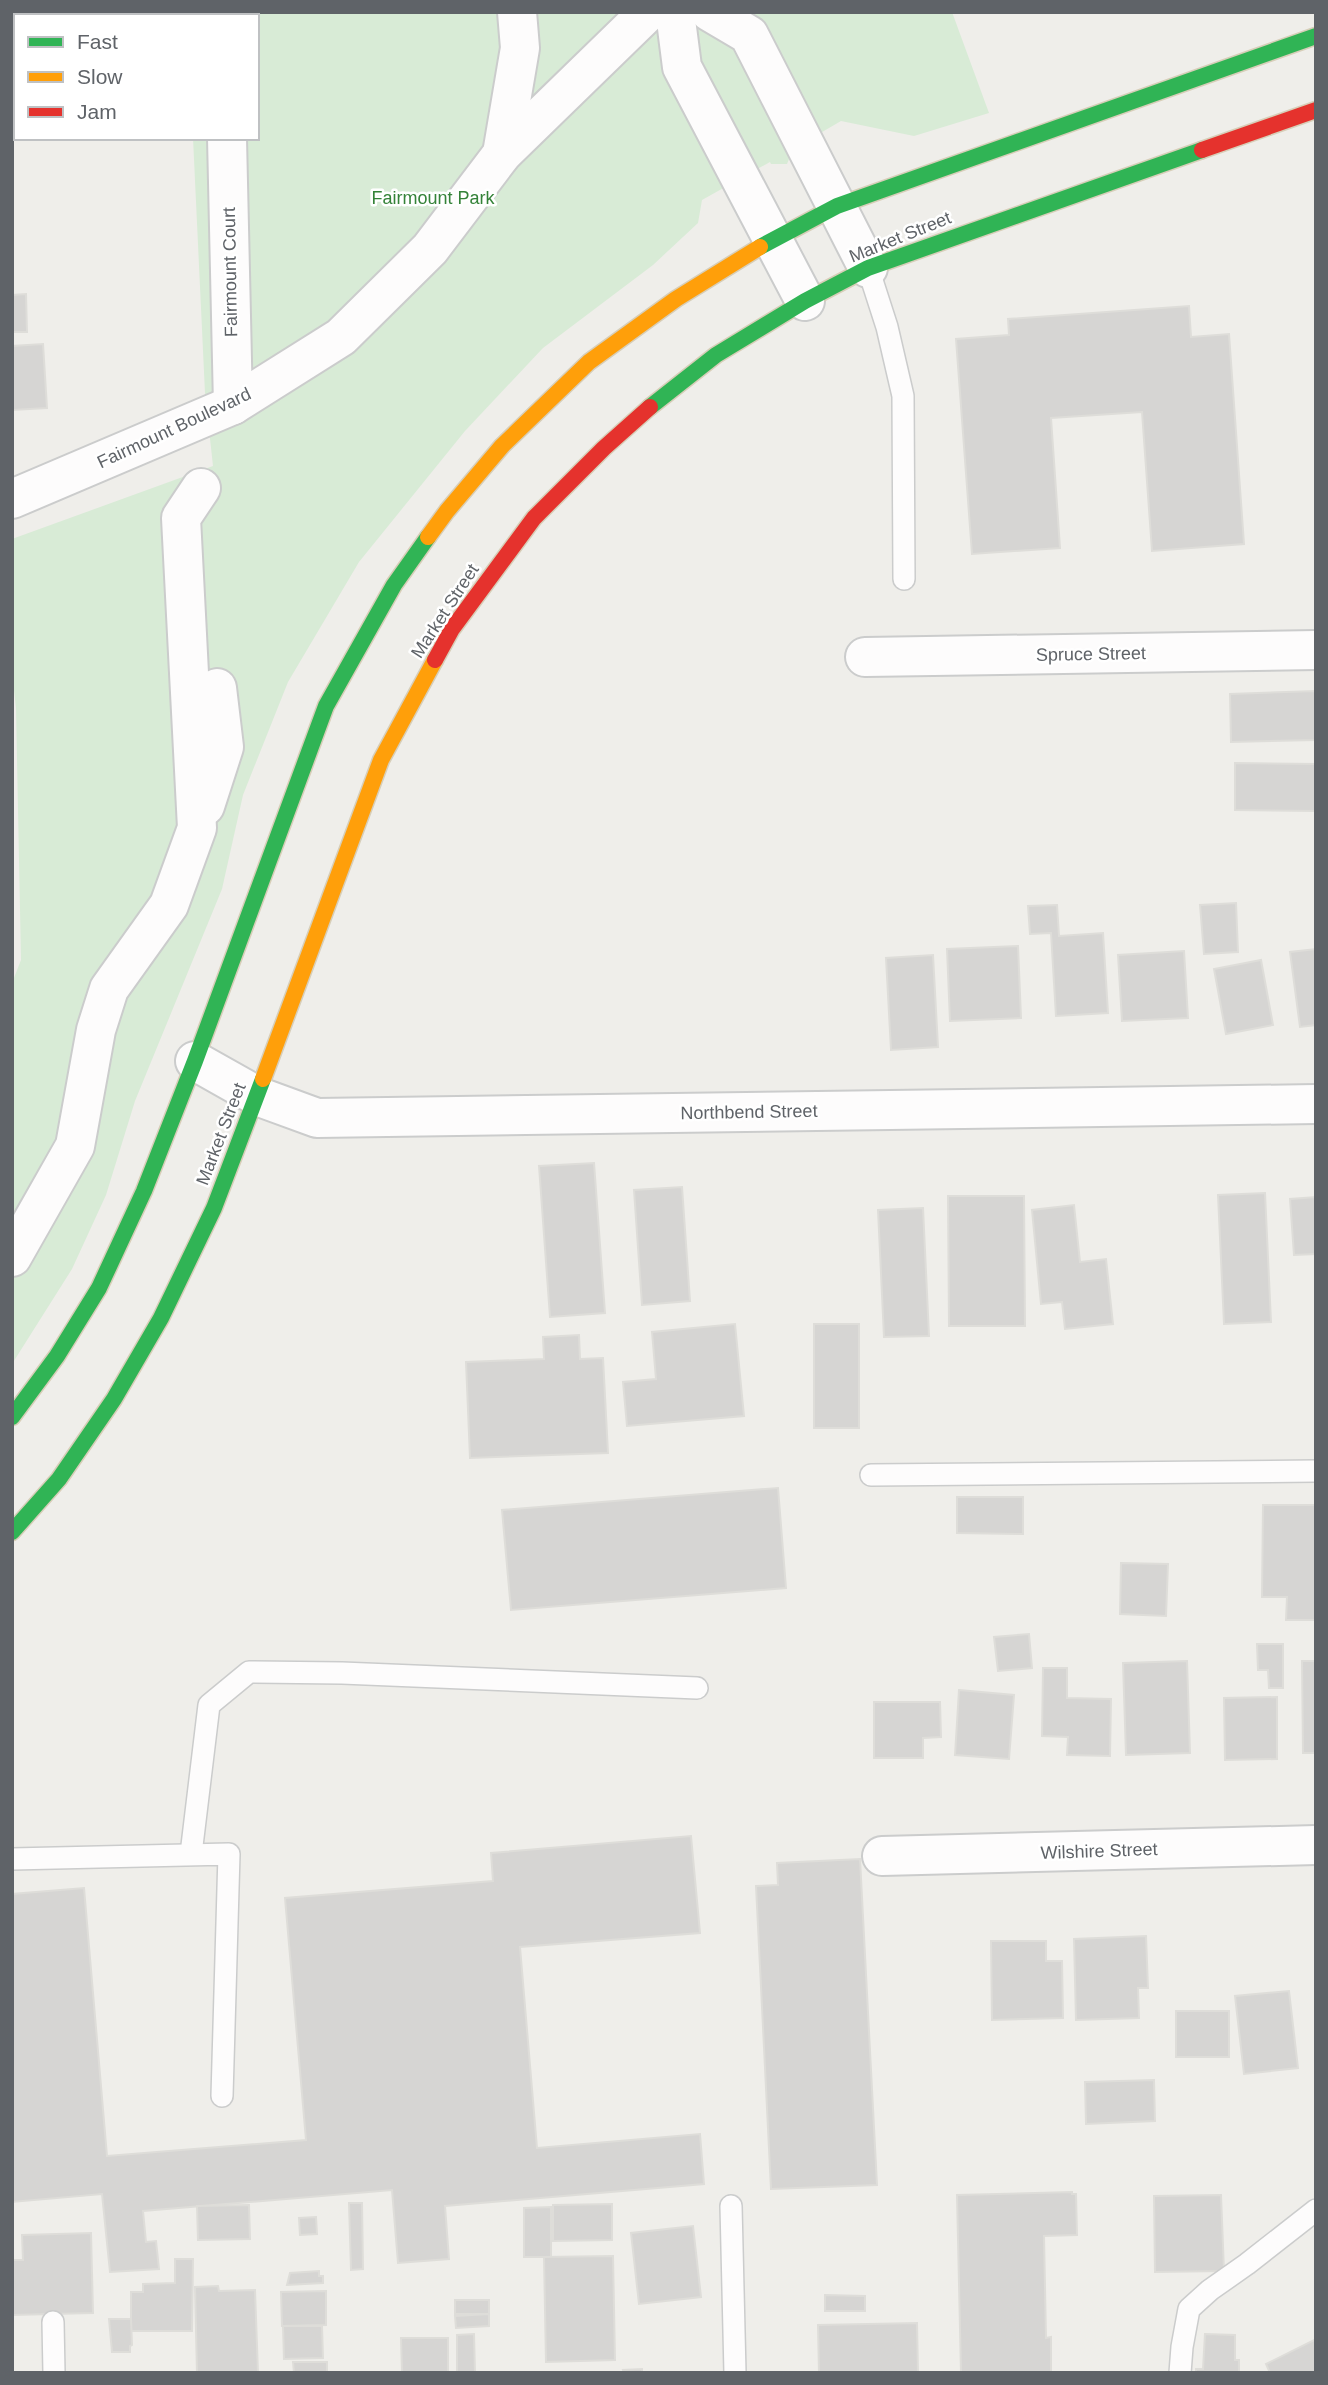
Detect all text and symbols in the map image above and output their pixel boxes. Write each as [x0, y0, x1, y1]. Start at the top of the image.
legend [14, 14, 259, 140]
text: Fast [77, 30, 118, 53]
text: Slow [77, 65, 123, 88]
text: Jam [77, 100, 117, 123]
park label: Fairmount Park [371, 188, 496, 208]
street label: Fairmount Court [219, 207, 241, 337]
street label: Market Street [846, 207, 954, 267]
street label: Fairmount Boulevard [94, 384, 254, 472]
street label: Market Street [407, 560, 483, 662]
street label: Spruce Street [1036, 643, 1146, 665]
street label: Market Street [192, 1080, 250, 1188]
street label: Northbend Street [680, 1101, 818, 1123]
street label: Wilshire Street [1040, 1839, 1158, 1863]

